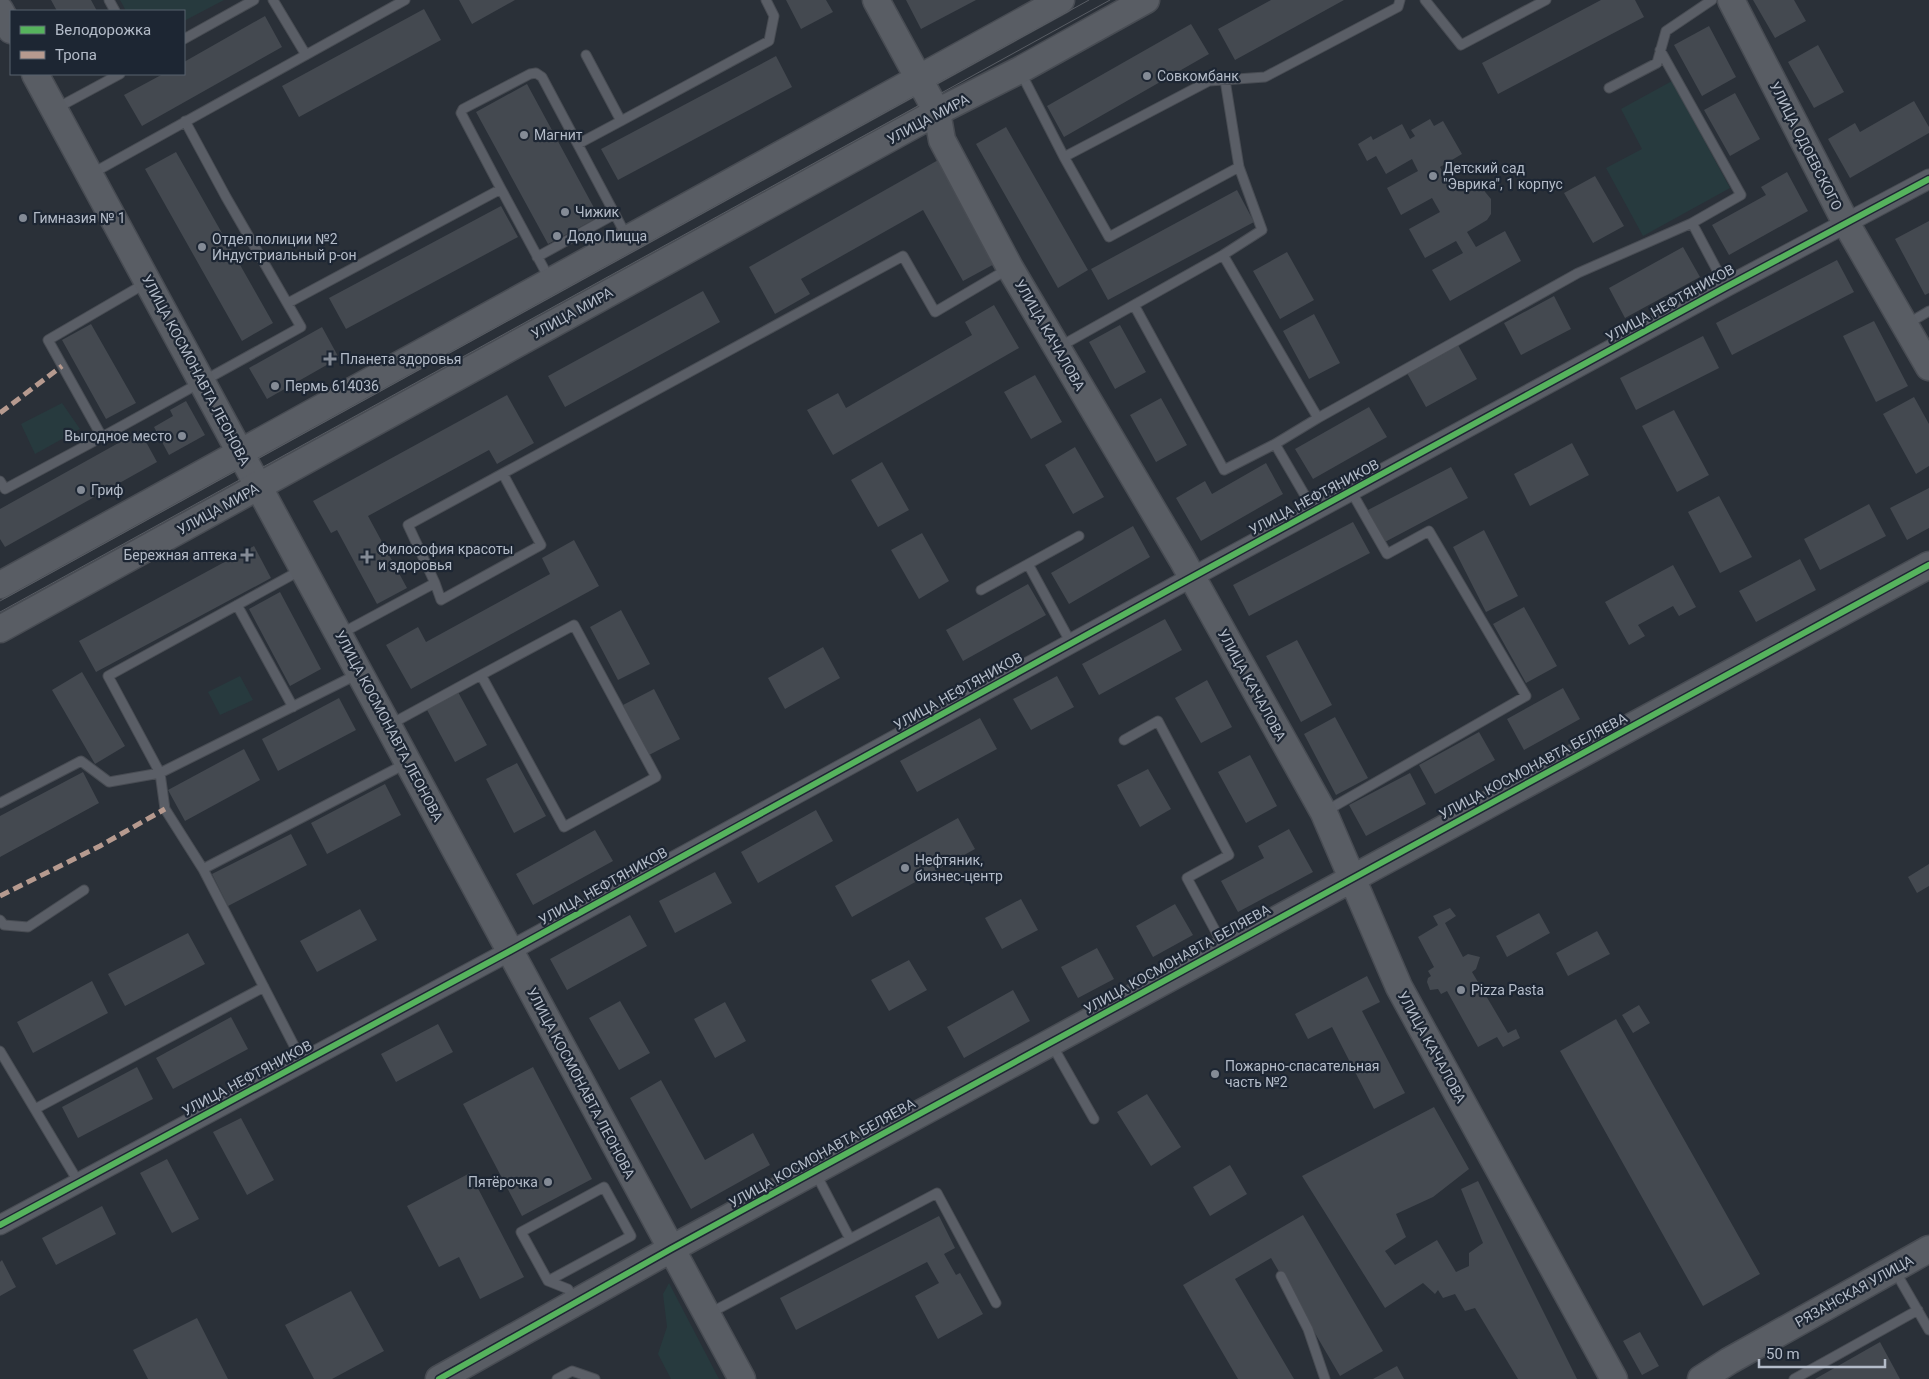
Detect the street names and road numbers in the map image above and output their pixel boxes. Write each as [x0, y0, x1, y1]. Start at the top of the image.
street label: УЛИЦА ОДОЕВСКОГО [1767, 79, 1845, 213]
street label: УЛИЦА МИРА [884, 91, 972, 147]
street label: УЛИЦА НЕФТЯНИКОВ [1603, 261, 1737, 345]
street label: УЛИЦА КОСМОНАВТА ЛЕОНОВА [139, 272, 253, 468]
street label: УЛИЦА КАЧАЛОВА [1012, 277, 1088, 393]
street label: УЛИЦА МИРА [529, 284, 615, 342]
street label: УЛИЦА НЕФТЯНИКОВ [1246, 456, 1382, 538]
street label: УЛИЦА МИРА [175, 480, 261, 538]
street label: УЛИЦА КАЧАЛОВА [1215, 626, 1289, 744]
street label: УЛИЦА КОСМОНАВТА ЛЕОНОВА [332, 628, 446, 824]
street label: УЛИЦА НЕФТЯНИКОВ [891, 649, 1025, 733]
street label: УЛИЦА КОСМОНАВТА БЕЛЯЕВА [1436, 710, 1630, 822]
street label: УЛИЦА НЕФТЯНИКОВ [536, 844, 670, 928]
street label: УЛИЦА КОСМОНАВТА БЕЛЯЕВА [1081, 901, 1273, 1017]
street label: УЛИЦА КОСМОНАВТА ЛЕОНОВА [524, 985, 638, 1181]
street label: УЛИЦА КАЧАЛОВА [1395, 988, 1469, 1106]
street label: УЛИЦА НЕФТЯНИКОВ [179, 1037, 315, 1119]
street label: УЛИЦА КОСМОНАВТА БЕЛЯЕВА [726, 1095, 918, 1211]
street label: РЯЗАНСКАЯ УЛИЦА [1792, 1252, 1916, 1330]

